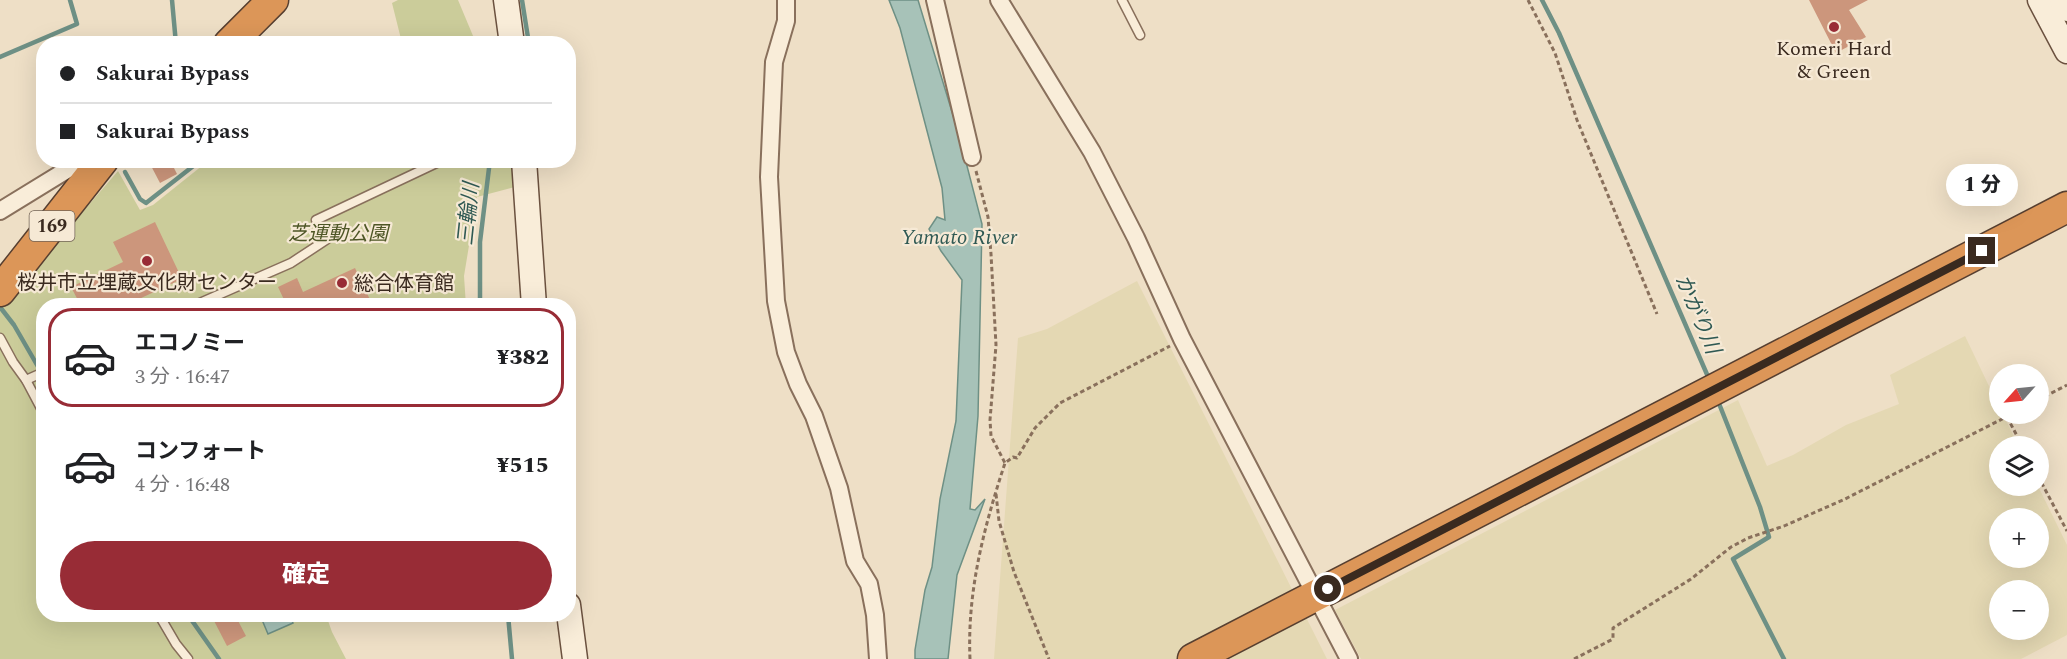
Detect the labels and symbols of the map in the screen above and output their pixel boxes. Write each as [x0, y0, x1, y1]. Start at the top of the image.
marker: Komeri Hard & Green [1827, 20, 1841, 34]
place label: Komeri Hard & Green [1776, 34, 1892, 87]
callout: 1 分 [1946, 164, 2018, 206]
water label: 三輪川 [450, 179, 488, 247]
road number: 169 [29, 211, 74, 241]
park label: 芝運動公園 [288, 219, 391, 249]
water label: Yamato River [901, 222, 1018, 254]
route end [1968, 237, 1995, 264]
marker: 桜井市立埋蔵文化財センター [140, 254, 154, 268]
place label: 桜井市立埋蔵文化財センター [17, 268, 277, 298]
place label: 総合体育館 [354, 269, 454, 299]
water label: かがり川 [1666, 269, 1729, 361]
marker: 総合体育館 [335, 276, 349, 290]
north arrow [1989, 364, 2049, 424]
route start [1314, 575, 1341, 602]

